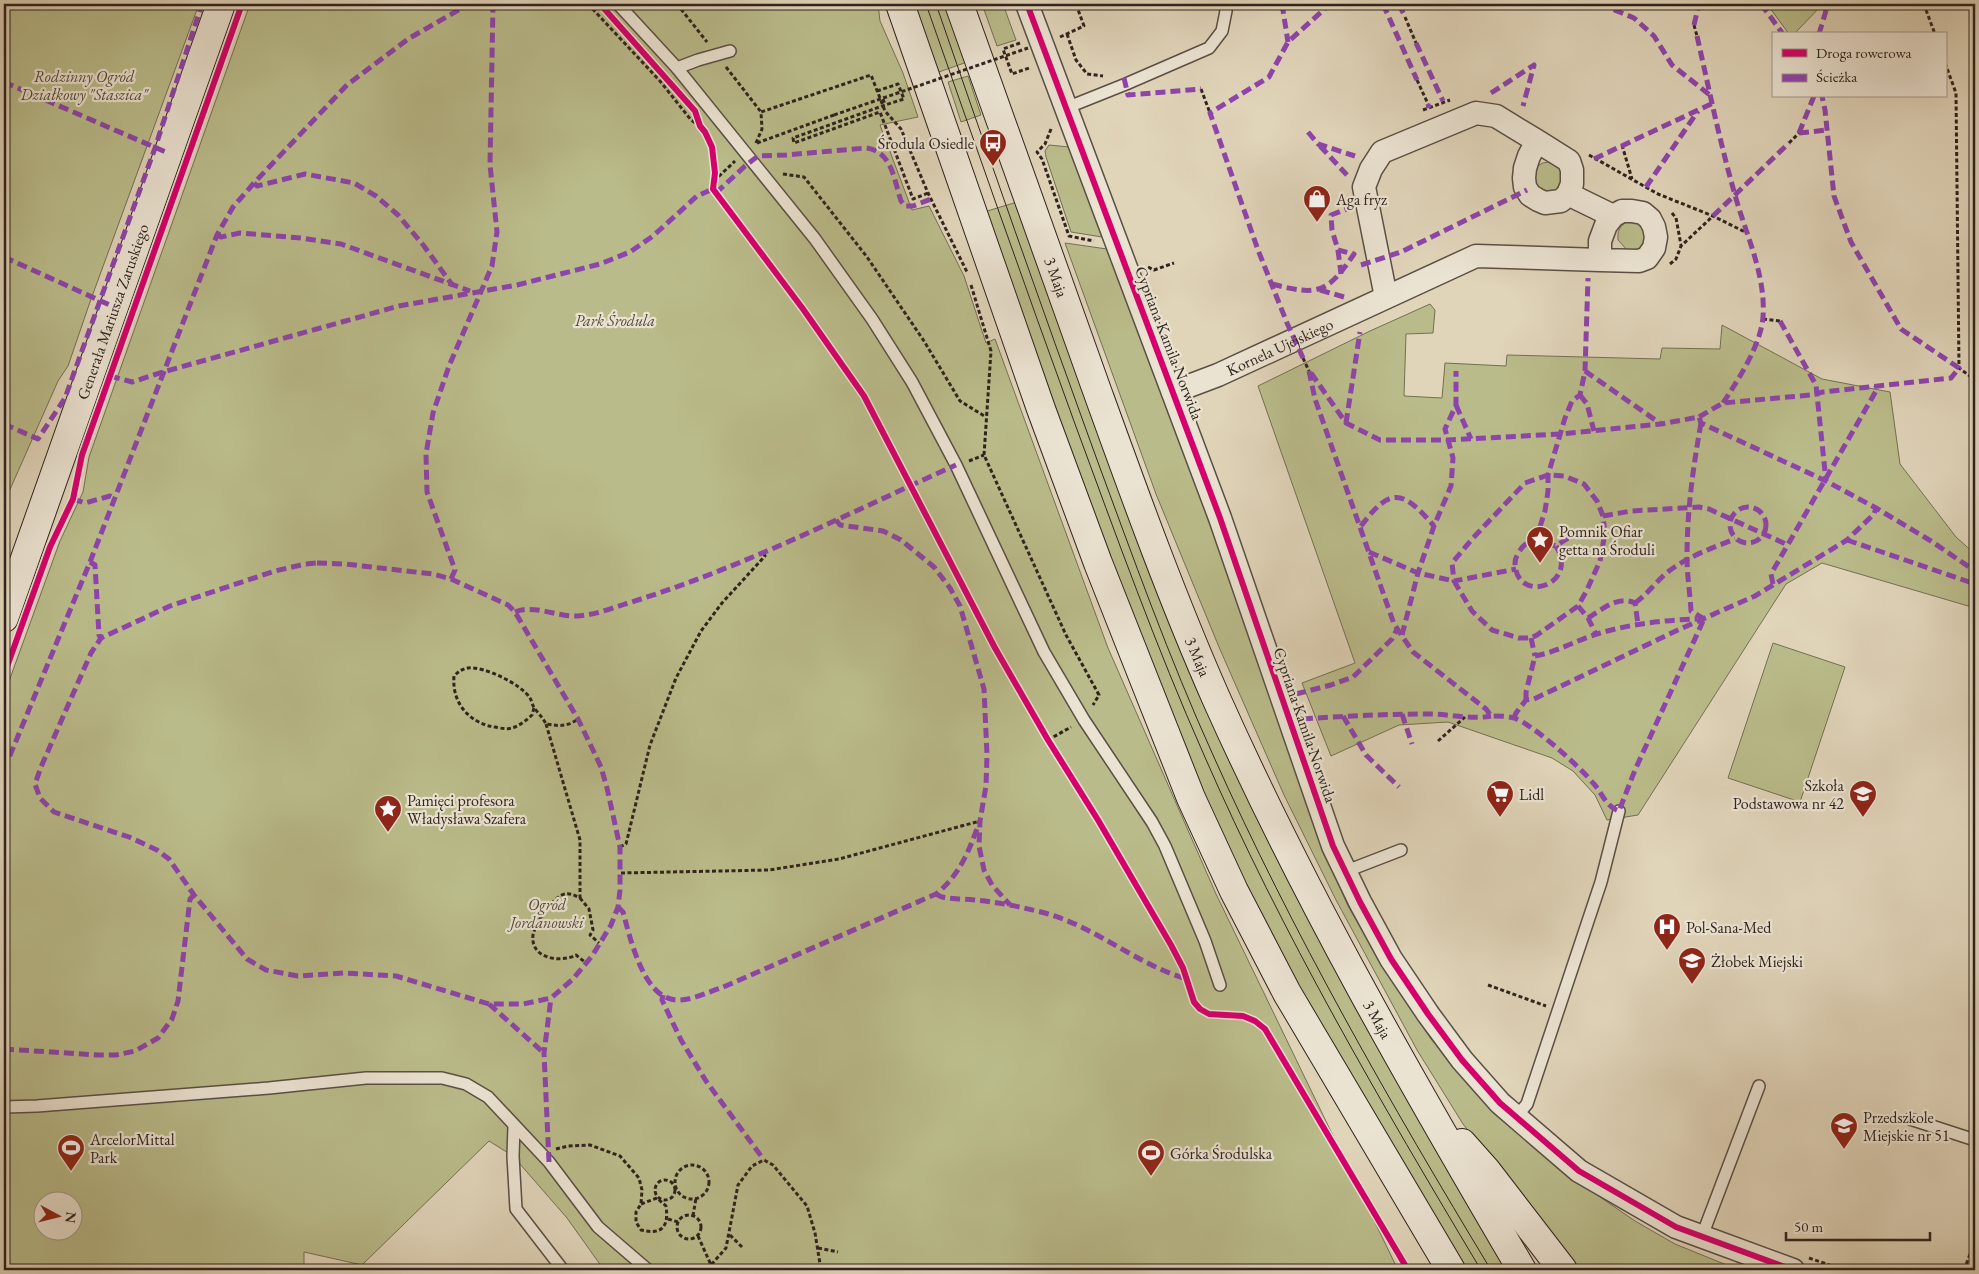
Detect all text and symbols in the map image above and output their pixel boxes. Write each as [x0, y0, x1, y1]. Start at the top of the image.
legend [1772, 32, 1946, 98]
text: Droga rowerowa [1816, 43, 1911, 62]
park label: Rodzinny Ogród Działkowy "Staszica" [19, 66, 149, 105]
text: Ścieżka [1816, 67, 1857, 86]
bus stop icon: Środula Osiedle [978, 128, 1008, 167]
place label: Środula Osiedle [878, 133, 974, 154]
shop icon: Aga fryz [1302, 184, 1332, 223]
place label: Aga fryz [1335, 189, 1387, 210]
street label: Generała Mariusza Zaruskiego [72, 221, 153, 402]
street label: 3 Maja [1040, 254, 1074, 301]
street label: Cypriana Kamila Norwida [1130, 263, 1208, 423]
park label: Park Środula [575, 310, 655, 331]
street label: Kornela Ujejskiego [1223, 313, 1337, 380]
place label: Pomnik Ofiar getta na Środuli [1559, 521, 1655, 560]
place icon: Pomnik Ofiar getta na Środuli [1525, 525, 1555, 564]
street label: 3 Maja [1181, 633, 1216, 680]
street label: Cypriana Kamila Norwida [1269, 645, 1342, 806]
place label: Szkoła Podstawowa nr 42 [1733, 775, 1845, 814]
supermarket icon: Lidl [1485, 779, 1515, 818]
school or university icon: Szkoła Podstawowa nr 42 [1848, 779, 1878, 818]
place label: Lidl [1519, 784, 1544, 805]
place label: Pamięci profesora Władysława Szafera [407, 790, 527, 829]
place icon: Pamięci profesora Władysława Szafera [373, 794, 403, 833]
park label: Ogród Jordanowski [507, 894, 585, 933]
hospital icon: Pol-Sana-Med [1652, 912, 1682, 951]
place label: Pol-Sana-Med [1686, 917, 1772, 938]
school or university icon: Żłobek Miejski [1677, 946, 1707, 985]
place label: Żłobek Miejski [1711, 951, 1803, 972]
street label: 3 Maja [1359, 996, 1397, 1043]
place label: Przedszkole Miejskie nr 51 [1863, 1107, 1950, 1146]
school or university icon: Przedszkole Miejskie nr 51 [1829, 1111, 1859, 1150]
place label: ArcelorMittal Park [89, 1129, 175, 1168]
sports icon: ArcelorMittal Park [56, 1133, 86, 1172]
sports icon: Górka Środulska [1136, 1138, 1166, 1177]
place label: Górka Środulska [1170, 1143, 1273, 1164]
north arrow [32, 1192, 82, 1242]
scale bar [1786, 1209, 1930, 1241]
text: N [61, 1211, 81, 1225]
text: 50 m [1794, 1217, 1823, 1236]

